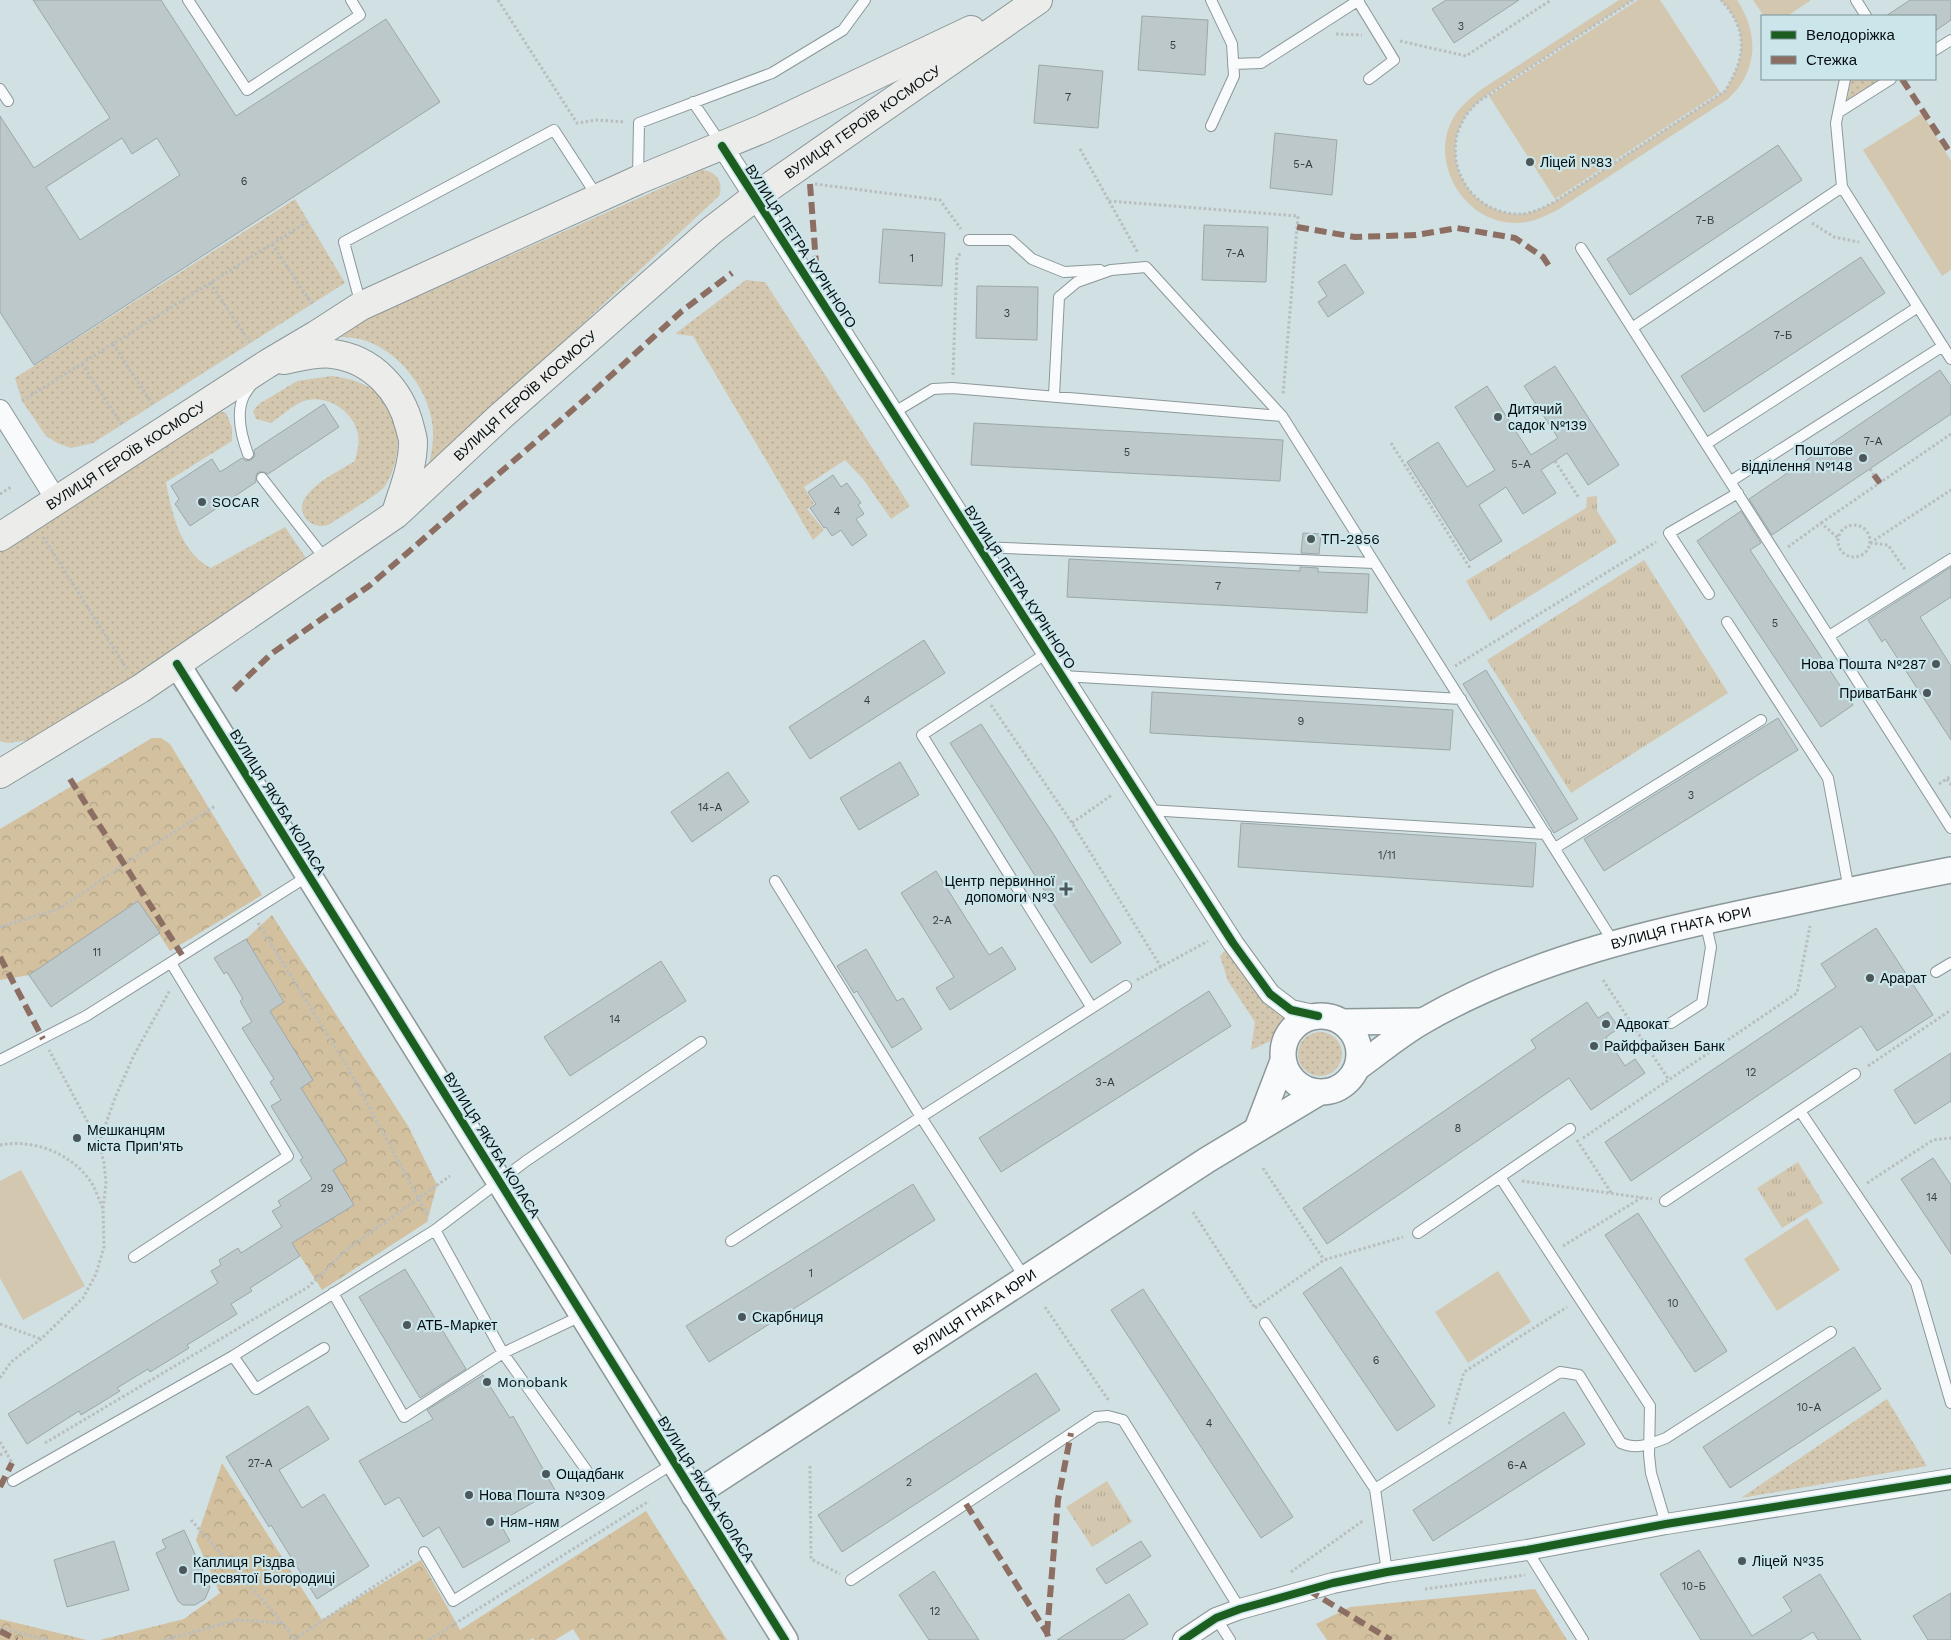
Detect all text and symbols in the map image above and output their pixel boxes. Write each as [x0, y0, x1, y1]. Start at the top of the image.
legend [1761, 15, 1936, 80]
house number: 3 [1458, 20, 1464, 33]
text: Велодоріжка [1806, 26, 1895, 44]
house number: 5 [1170, 39, 1176, 52]
text: Стежка [1806, 51, 1858, 69]
street label: ВУЛИЦЯ ГЕРОЇВ КОСМОСУ [781, 62, 944, 182]
house number: 7 [1065, 91, 1071, 104]
place label: Ліцей №83 [1540, 154, 1612, 170]
marker: Ліцей №83 [1524, 156, 1536, 168]
house number: 5-А [1293, 158, 1313, 171]
street label: ВУЛИЦЯ ПЕТРА КУРІННОГО [742, 161, 860, 331]
house number: 6 [241, 175, 248, 188]
house number: 7-В [1696, 214, 1714, 227]
house number: 7-А [1226, 247, 1245, 260]
house number: 1 [910, 252, 914, 265]
house number: 3 [1004, 307, 1010, 320]
street label: ВУЛИЦЯ ГЕРОЇВ КОСМОСУ [450, 327, 600, 464]
house number: 7-Б [1774, 329, 1792, 342]
street label: ВУЛИЦЯ ГЕРОЇВ КОСМОСУ [43, 398, 209, 513]
place label: Дитячий садок №139 [1508, 401, 1587, 433]
marker: Дитячий садок №139 [1492, 411, 1504, 423]
house number: 7-А [1864, 435, 1883, 448]
place label: Поштове відділення №148 [1741, 442, 1853, 474]
house number: 5 [1124, 446, 1130, 459]
marker: Поштове відділення №148 [1857, 452, 1869, 464]
house number: 5-А [1511, 458, 1531, 471]
place label: SOCAR [212, 494, 260, 510]
marker: SOCAR [196, 496, 208, 508]
street label: ВУЛИЦЯ ПЕТРА КУРІННОГО [961, 502, 1079, 672]
house number: 4 [834, 505, 841, 518]
place label: ТП-2856 [1321, 531, 1380, 547]
marker: ТП-2856 [1305, 533, 1317, 545]
house number: 7 [1215, 580, 1221, 593]
house number: 5 [1772, 617, 1778, 630]
place label: Нова Пошта №287 [1801, 656, 1926, 672]
marker: Нова Пошта №287 [1930, 658, 1942, 670]
place label: ПриватБанк [1839, 685, 1918, 701]
marker: ПриватБанк [1921, 687, 1933, 699]
house number: 4 [864, 694, 871, 707]
house number: 9 [1298, 715, 1305, 728]
street label: ВУЛИЦЯ ЯКУБА КОЛАСА [227, 726, 330, 878]
house number: 3 [1688, 789, 1694, 802]
house number: 14-А [698, 801, 723, 814]
house number: 1/11 [1378, 849, 1396, 862]
place label: Центр первинної допомоги №3 [945, 873, 1055, 905]
marker: Центр первинної допомоги №3 [1059, 882, 1073, 896]
street label: ВУЛИЦЯ ГНАТА ЮРИ [1609, 903, 1752, 952]
house number: 2-А [932, 914, 952, 927]
house number: 11 [93, 946, 101, 959]
place label: Арарат [1880, 970, 1927, 986]
marker: Арарат [1864, 972, 1876, 984]
house number: 14 [609, 1013, 621, 1026]
place label: Адвокат [1616, 1016, 1669, 1032]
marker: Адвокат [1600, 1018, 1612, 1030]
place label: Райффайзен Банк [1604, 1038, 1725, 1054]
marker: Райффайзен Банк [1588, 1040, 1600, 1052]
house number: 12 [1746, 1066, 1756, 1079]
street label: ВУЛИЦЯ ЯКУБА КОЛАСА [441, 1069, 544, 1221]
house number: 3-А [1095, 1076, 1115, 1089]
place label: Мешканцям міста Прип'ять [87, 1122, 183, 1154]
house number: 8 [1455, 1122, 1462, 1135]
marker: Мешканцям міста Прип'ять [71, 1132, 83, 1144]
house number: 29 [320, 1182, 334, 1195]
house number: 14 [1926, 1191, 1938, 1204]
street label: ВУЛИЦЯ ГНАТА ЮРИ [910, 1266, 1039, 1358]
house number: 1 [809, 1267, 813, 1280]
house number: 10 [1667, 1297, 1679, 1310]
place label: Скарбниця [752, 1309, 823, 1325]
marker: Скарбниця [736, 1311, 748, 1323]
place label: АТБ-Маркет [417, 1317, 498, 1333]
marker: АТБ-Маркет [401, 1319, 413, 1331]
house number: 6 [1373, 1354, 1380, 1367]
place label: Monobank [497, 1374, 568, 1390]
marker: Monobank [481, 1376, 493, 1388]
house number: 10-А [1797, 1401, 1822, 1414]
street label: ВУЛИЦЯ ЯКУБА КОЛАСА [655, 1413, 758, 1565]
house number: 4 [1206, 1417, 1213, 1430]
house number: 27-А [248, 1457, 273, 1470]
house number: 6-А [1507, 1459, 1527, 1472]
place label: Ощадбанк [556, 1466, 625, 1482]
marker: Ощадбанк [540, 1468, 552, 1480]
house number: 2 [906, 1476, 912, 1489]
place label: Нова Пошта №309 [479, 1487, 605, 1503]
marker: Нова Пошта №309 [463, 1489, 475, 1501]
place label: Ням-ням [500, 1514, 559, 1530]
marker: Ням-ням [484, 1516, 496, 1528]
place label: Ліцей №35 [1752, 1553, 1824, 1569]
place label: Каплиця Різдва Пресвятої Богородиці [193, 1554, 335, 1586]
marker: Ліцей №35 [1736, 1555, 1748, 1567]
marker: Каплиця Різдва Пресвятої Богородиці [177, 1564, 189, 1576]
house number: 10-Б [1682, 1580, 1706, 1593]
house number: 12 [930, 1605, 940, 1618]

